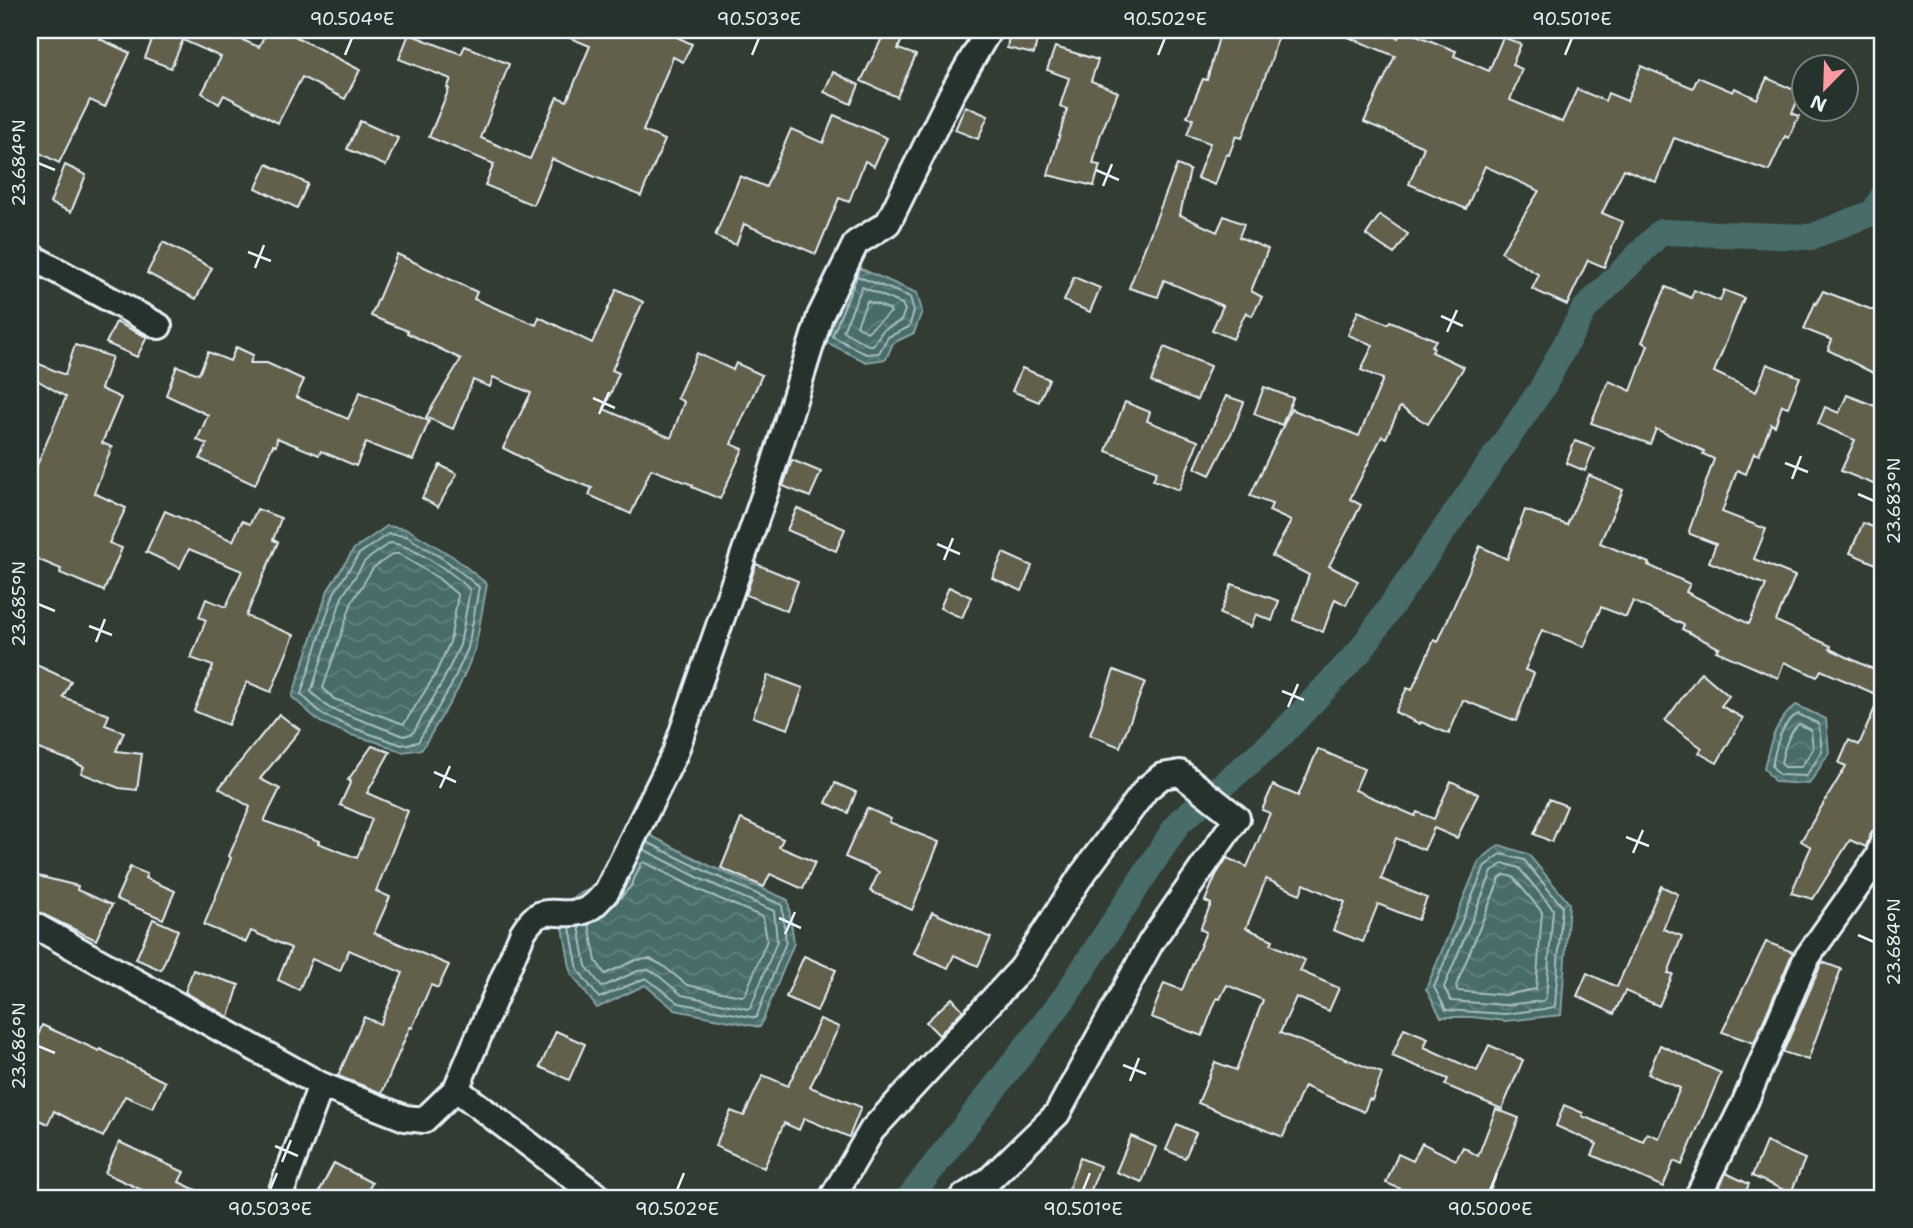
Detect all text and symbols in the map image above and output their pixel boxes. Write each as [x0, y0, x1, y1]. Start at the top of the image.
text: 90.504°E [310, 7, 394, 31]
text: 90.503°E [717, 7, 801, 31]
text: 90.502°E [1123, 7, 1207, 31]
text: 90.501°E [1532, 7, 1612, 31]
north arrow [1790, 52, 1860, 122]
text: N [1807, 89, 1830, 118]
text: 23.684°N [7, 119, 31, 207]
text: 23.683°N [1882, 457, 1906, 545]
text: 23.685°N [7, 561, 31, 647]
text: 23.684°N [1882, 898, 1906, 986]
text: 23.686°N [7, 1002, 31, 1090]
text: 90.503°E [228, 1197, 312, 1221]
text: 90.502°E [635, 1197, 719, 1221]
text: 90.501°E [1043, 1197, 1123, 1221]
text: 90.500°E [1447, 1197, 1533, 1221]

